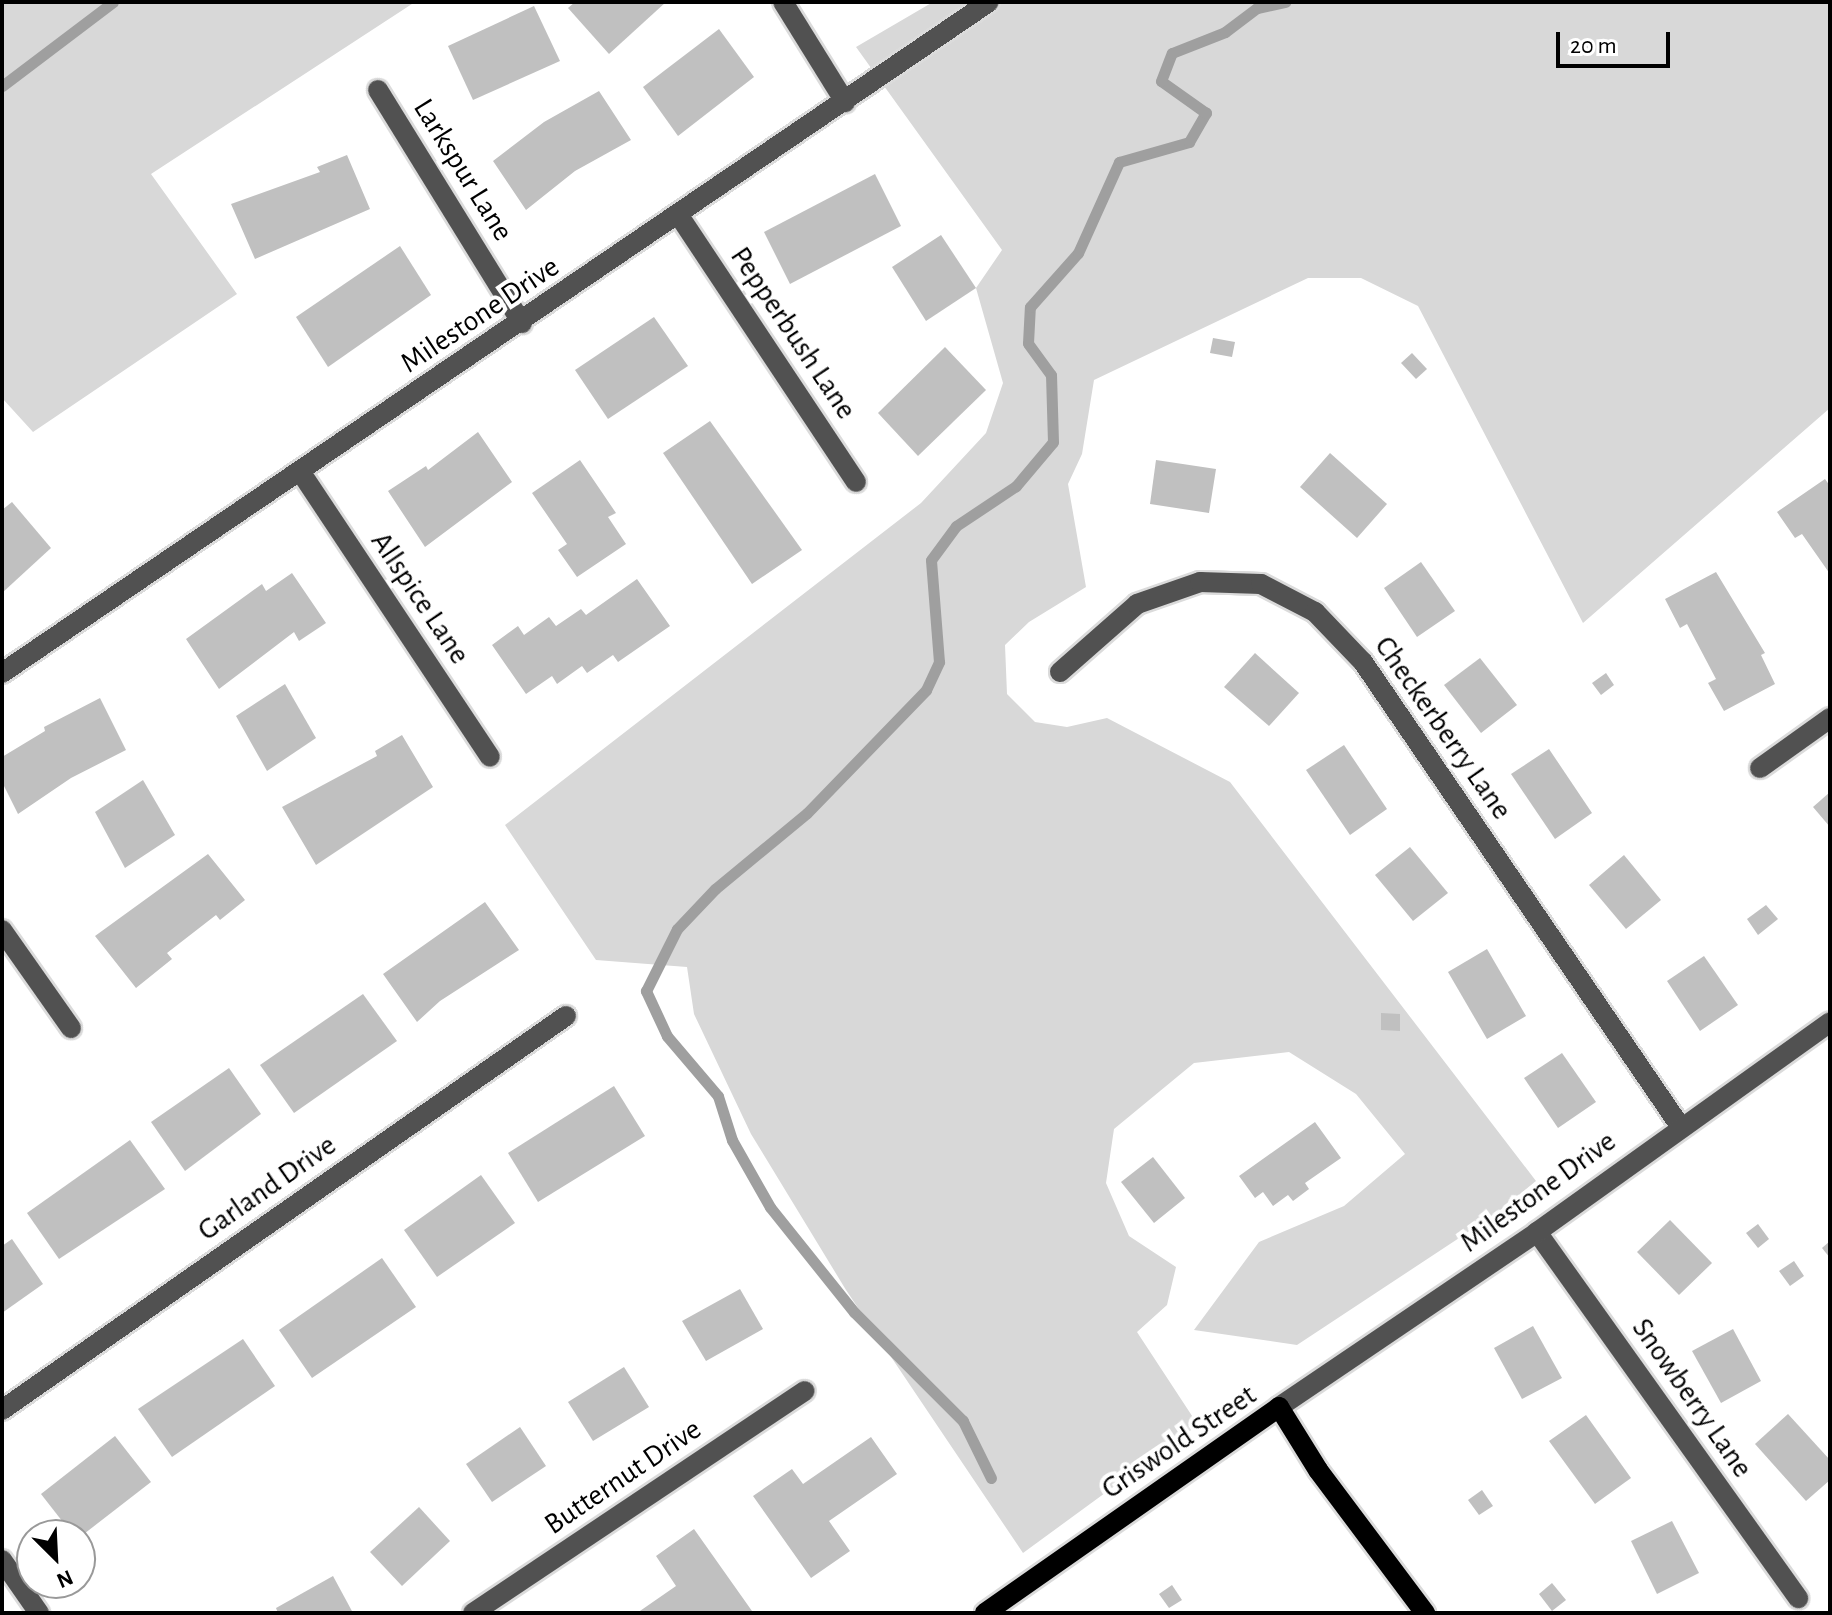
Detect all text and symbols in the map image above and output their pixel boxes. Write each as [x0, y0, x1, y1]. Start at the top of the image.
scale bar [1560, 16, 1674, 66]
text: 20 m [1570, 34, 1617, 58]
street label: Larkspur Lane [405, 92, 521, 248]
street label: Pepperbush Lane [722, 240, 864, 426]
street label: Milestone Drive [394, 249, 566, 381]
street label: Allspice Lane [363, 525, 477, 671]
street label: Checkerberry Lane [1366, 629, 1520, 827]
street label: Milestone Drive [1453, 1124, 1623, 1260]
street label: Garland Drive [191, 1127, 343, 1249]
street label: Snowberry Lane [1624, 1312, 1760, 1484]
street label: Griswold Street [1095, 1377, 1263, 1507]
street label: Butternut Drive [538, 1411, 708, 1543]
north arrow [16, 1519, 96, 1599]
text: N [53, 1566, 76, 1592]

